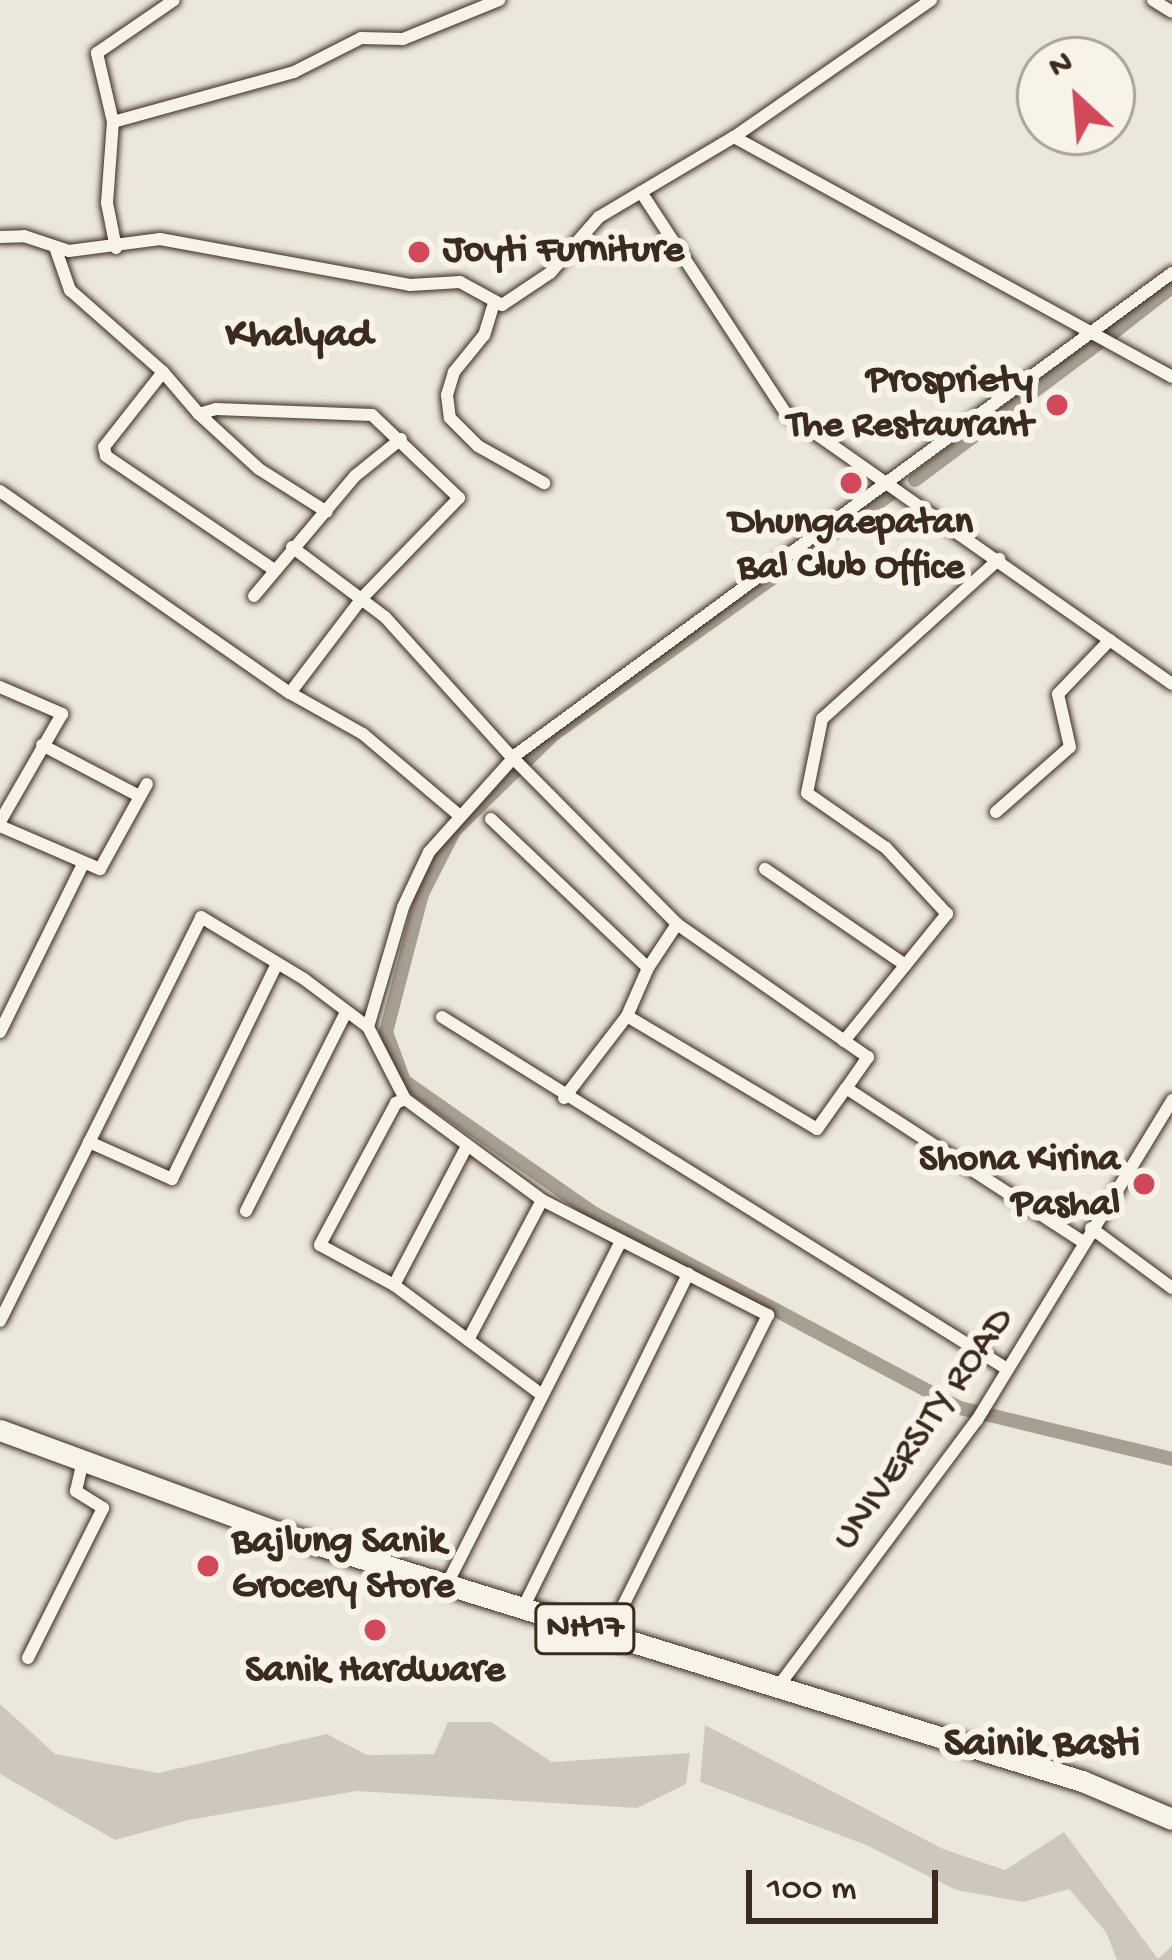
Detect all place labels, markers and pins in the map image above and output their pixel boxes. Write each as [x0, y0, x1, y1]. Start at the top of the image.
place label: Joyti Furniture [443, 229, 684, 275]
marker: Joyti Furniture [406, 239, 432, 265]
place label: Prospriety The Restaurant [787, 360, 1033, 451]
marker: Prospriety The Restaurant [1044, 392, 1070, 418]
marker: Dhungaepatan Bal Club Office [838, 470, 864, 496]
place label: Dhungaepatan Bal Club Office [729, 502, 973, 593]
place label: Shona Kirina Pashal [919, 1139, 1120, 1230]
marker: Shona Kirina Pashal [1131, 1171, 1157, 1197]
place label: Bajlung Sanik Grocery Store [232, 1521, 454, 1612]
marker: Bajlung Sanik Grocery Store [195, 1553, 221, 1579]
marker: Sanik Hardware [362, 1617, 388, 1643]
place label: Sanik Hardware [245, 1649, 505, 1695]

